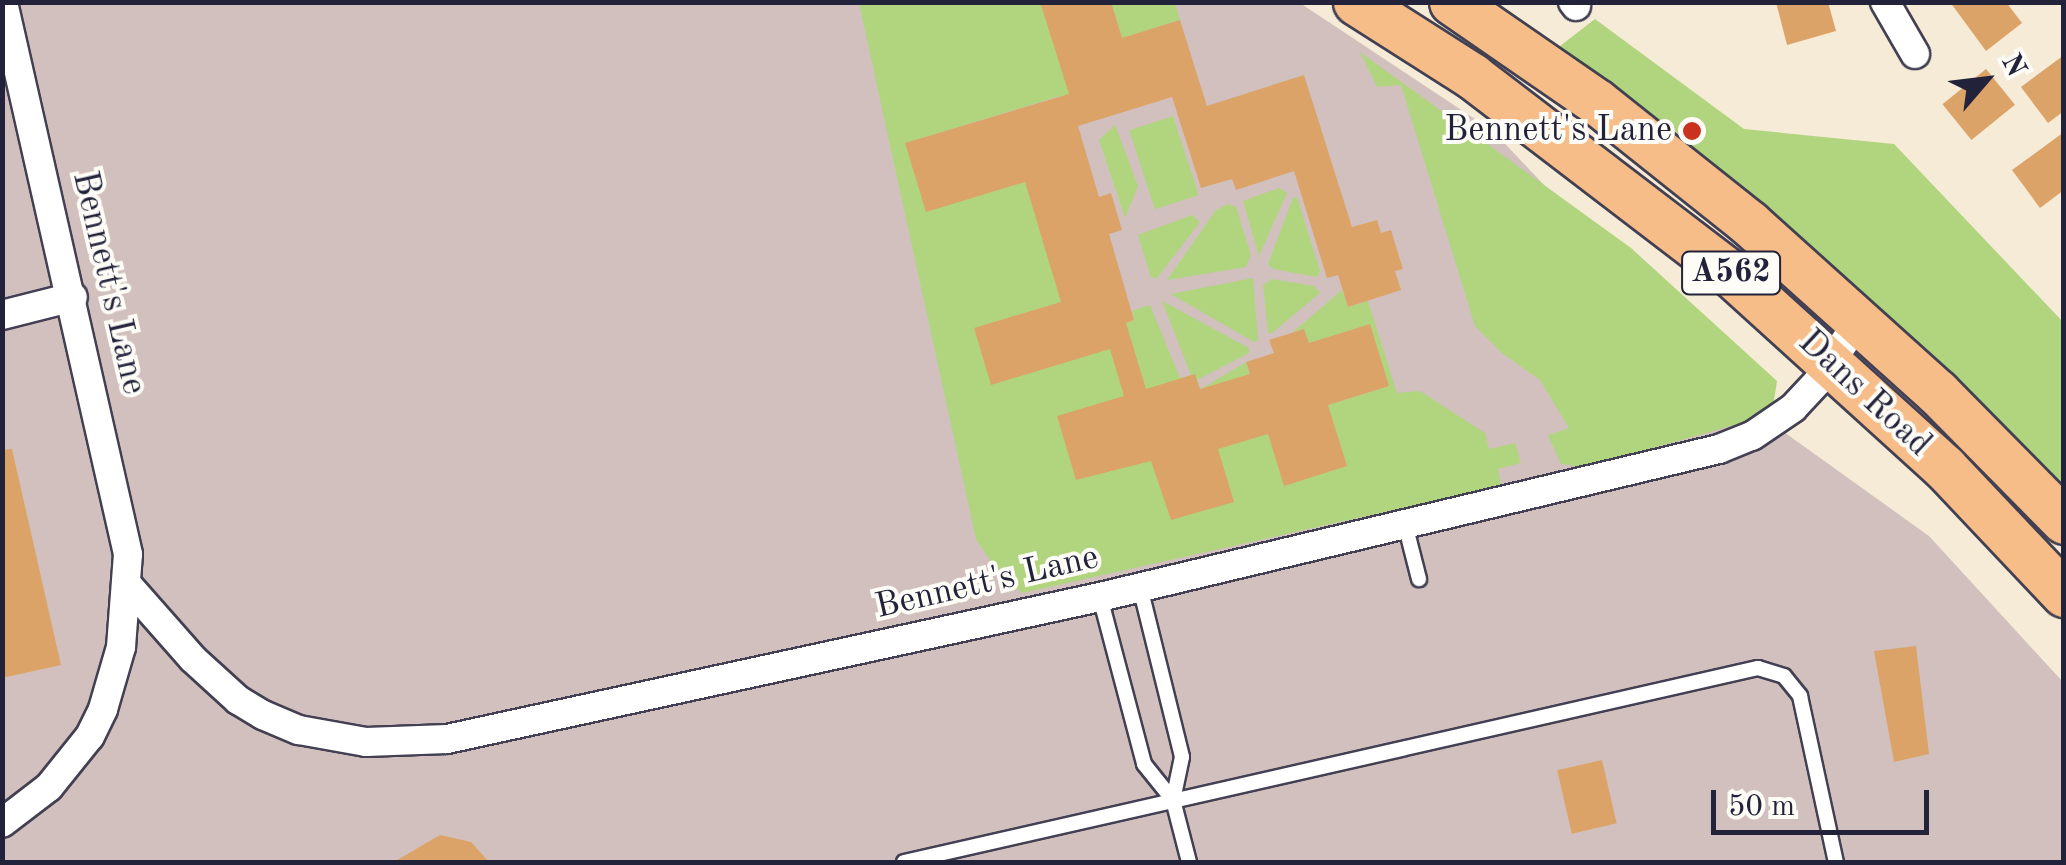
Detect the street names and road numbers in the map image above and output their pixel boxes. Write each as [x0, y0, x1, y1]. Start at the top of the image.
street label: Bennett's Lane [62, 167, 154, 399]
road number: A562 [1681, 246, 1781, 300]
street label: Dans Road [1789, 322, 1939, 466]
street label: Bennett's Lane [871, 537, 1103, 629]

